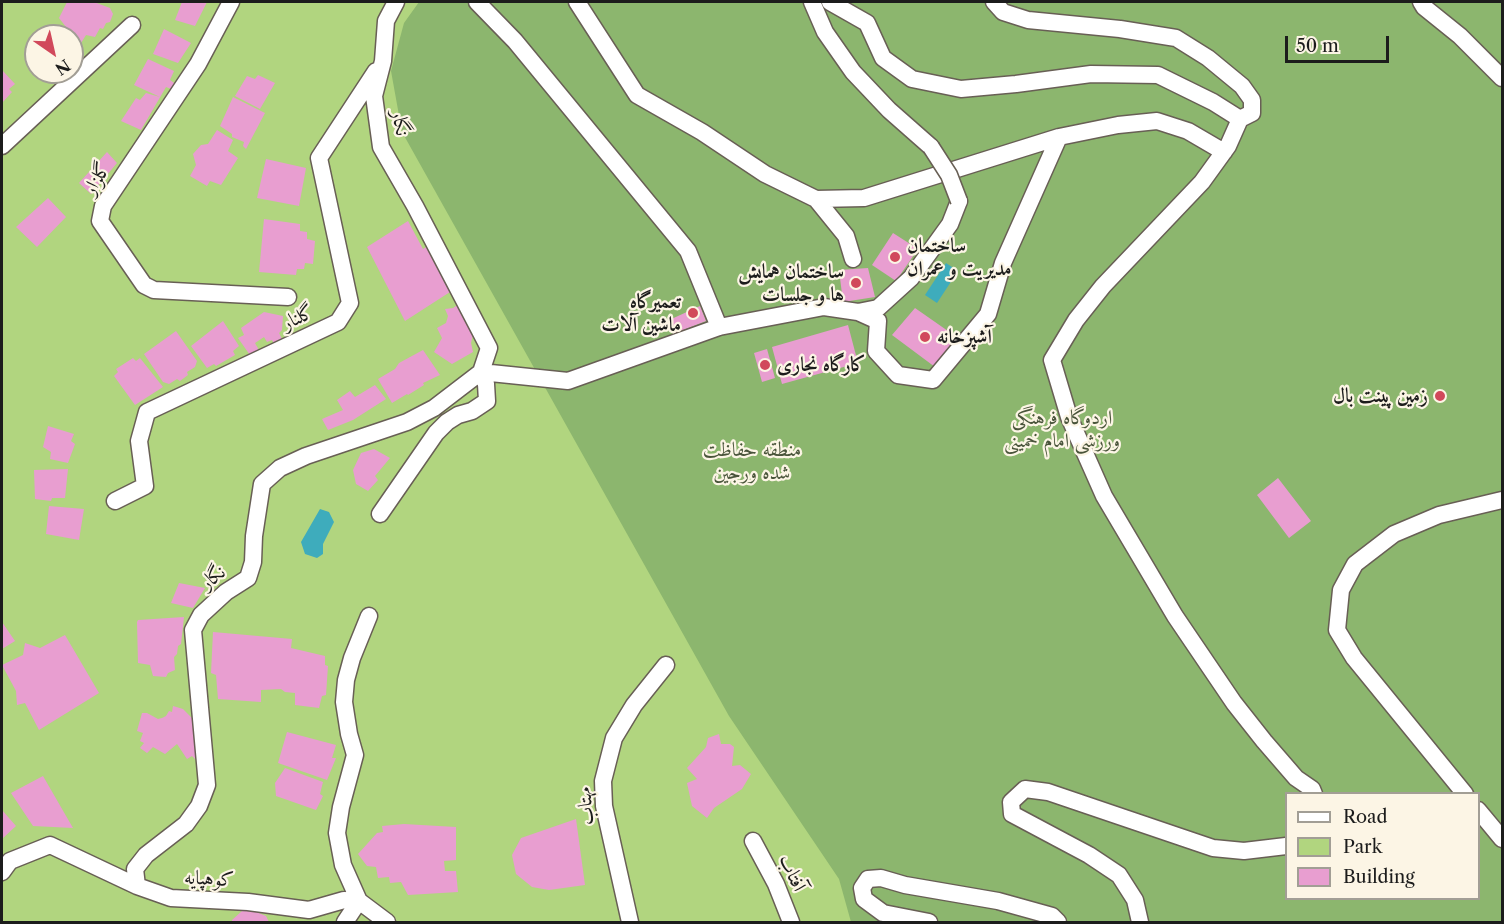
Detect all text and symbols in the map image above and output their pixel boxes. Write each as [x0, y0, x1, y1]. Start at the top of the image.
north arrow [24, 24, 84, 84]
scale bar [1288, 24, 1392, 62]
text: 50 m [1296, 35, 1339, 57]
text: N [52, 55, 74, 79]
street label: نگار [386, 108, 414, 138]
street label: گلزار [78, 158, 116, 200]
place label: ساختمان مدیریت و عمران [907, 234, 1012, 281]
marker: ساختمان مدیریت و عمران [888, 250, 902, 264]
place label: ساختمان همایش ها و جلسات [738, 260, 844, 307]
marker: ساختمان همایش ها و جلسات [849, 276, 863, 290]
place label: تعمیرگاه ماشین آلات [601, 290, 681, 337]
street label: گلنار [278, 300, 318, 336]
marker: تعمیرگاه ماشین آلات [686, 306, 700, 320]
place label: آشپزخانه [937, 325, 992, 349]
marker: آشپزخانه [918, 330, 932, 344]
place label: کارگاه نجاری [777, 353, 866, 377]
marker: کارگاه نجاری [758, 358, 772, 372]
place label: زمین پینت بال [1333, 384, 1428, 408]
marker: زمین پینت بال [1433, 389, 1447, 403]
park label: اردوگاه فرهنگی ورزشی امام خمینی [1004, 406, 1120, 453]
park label: منطقه حفاظت شده ورجین [703, 438, 801, 485]
street label: نگار [195, 561, 231, 595]
street label: مهتاب [572, 786, 600, 826]
legend [1285, 792, 1480, 900]
text: Road [1343, 806, 1388, 828]
text: Park [1343, 836, 1382, 858]
street label: آفتاب [773, 851, 811, 895]
street label: کوهپایه [183, 866, 235, 892]
text: Building [1343, 866, 1415, 888]

